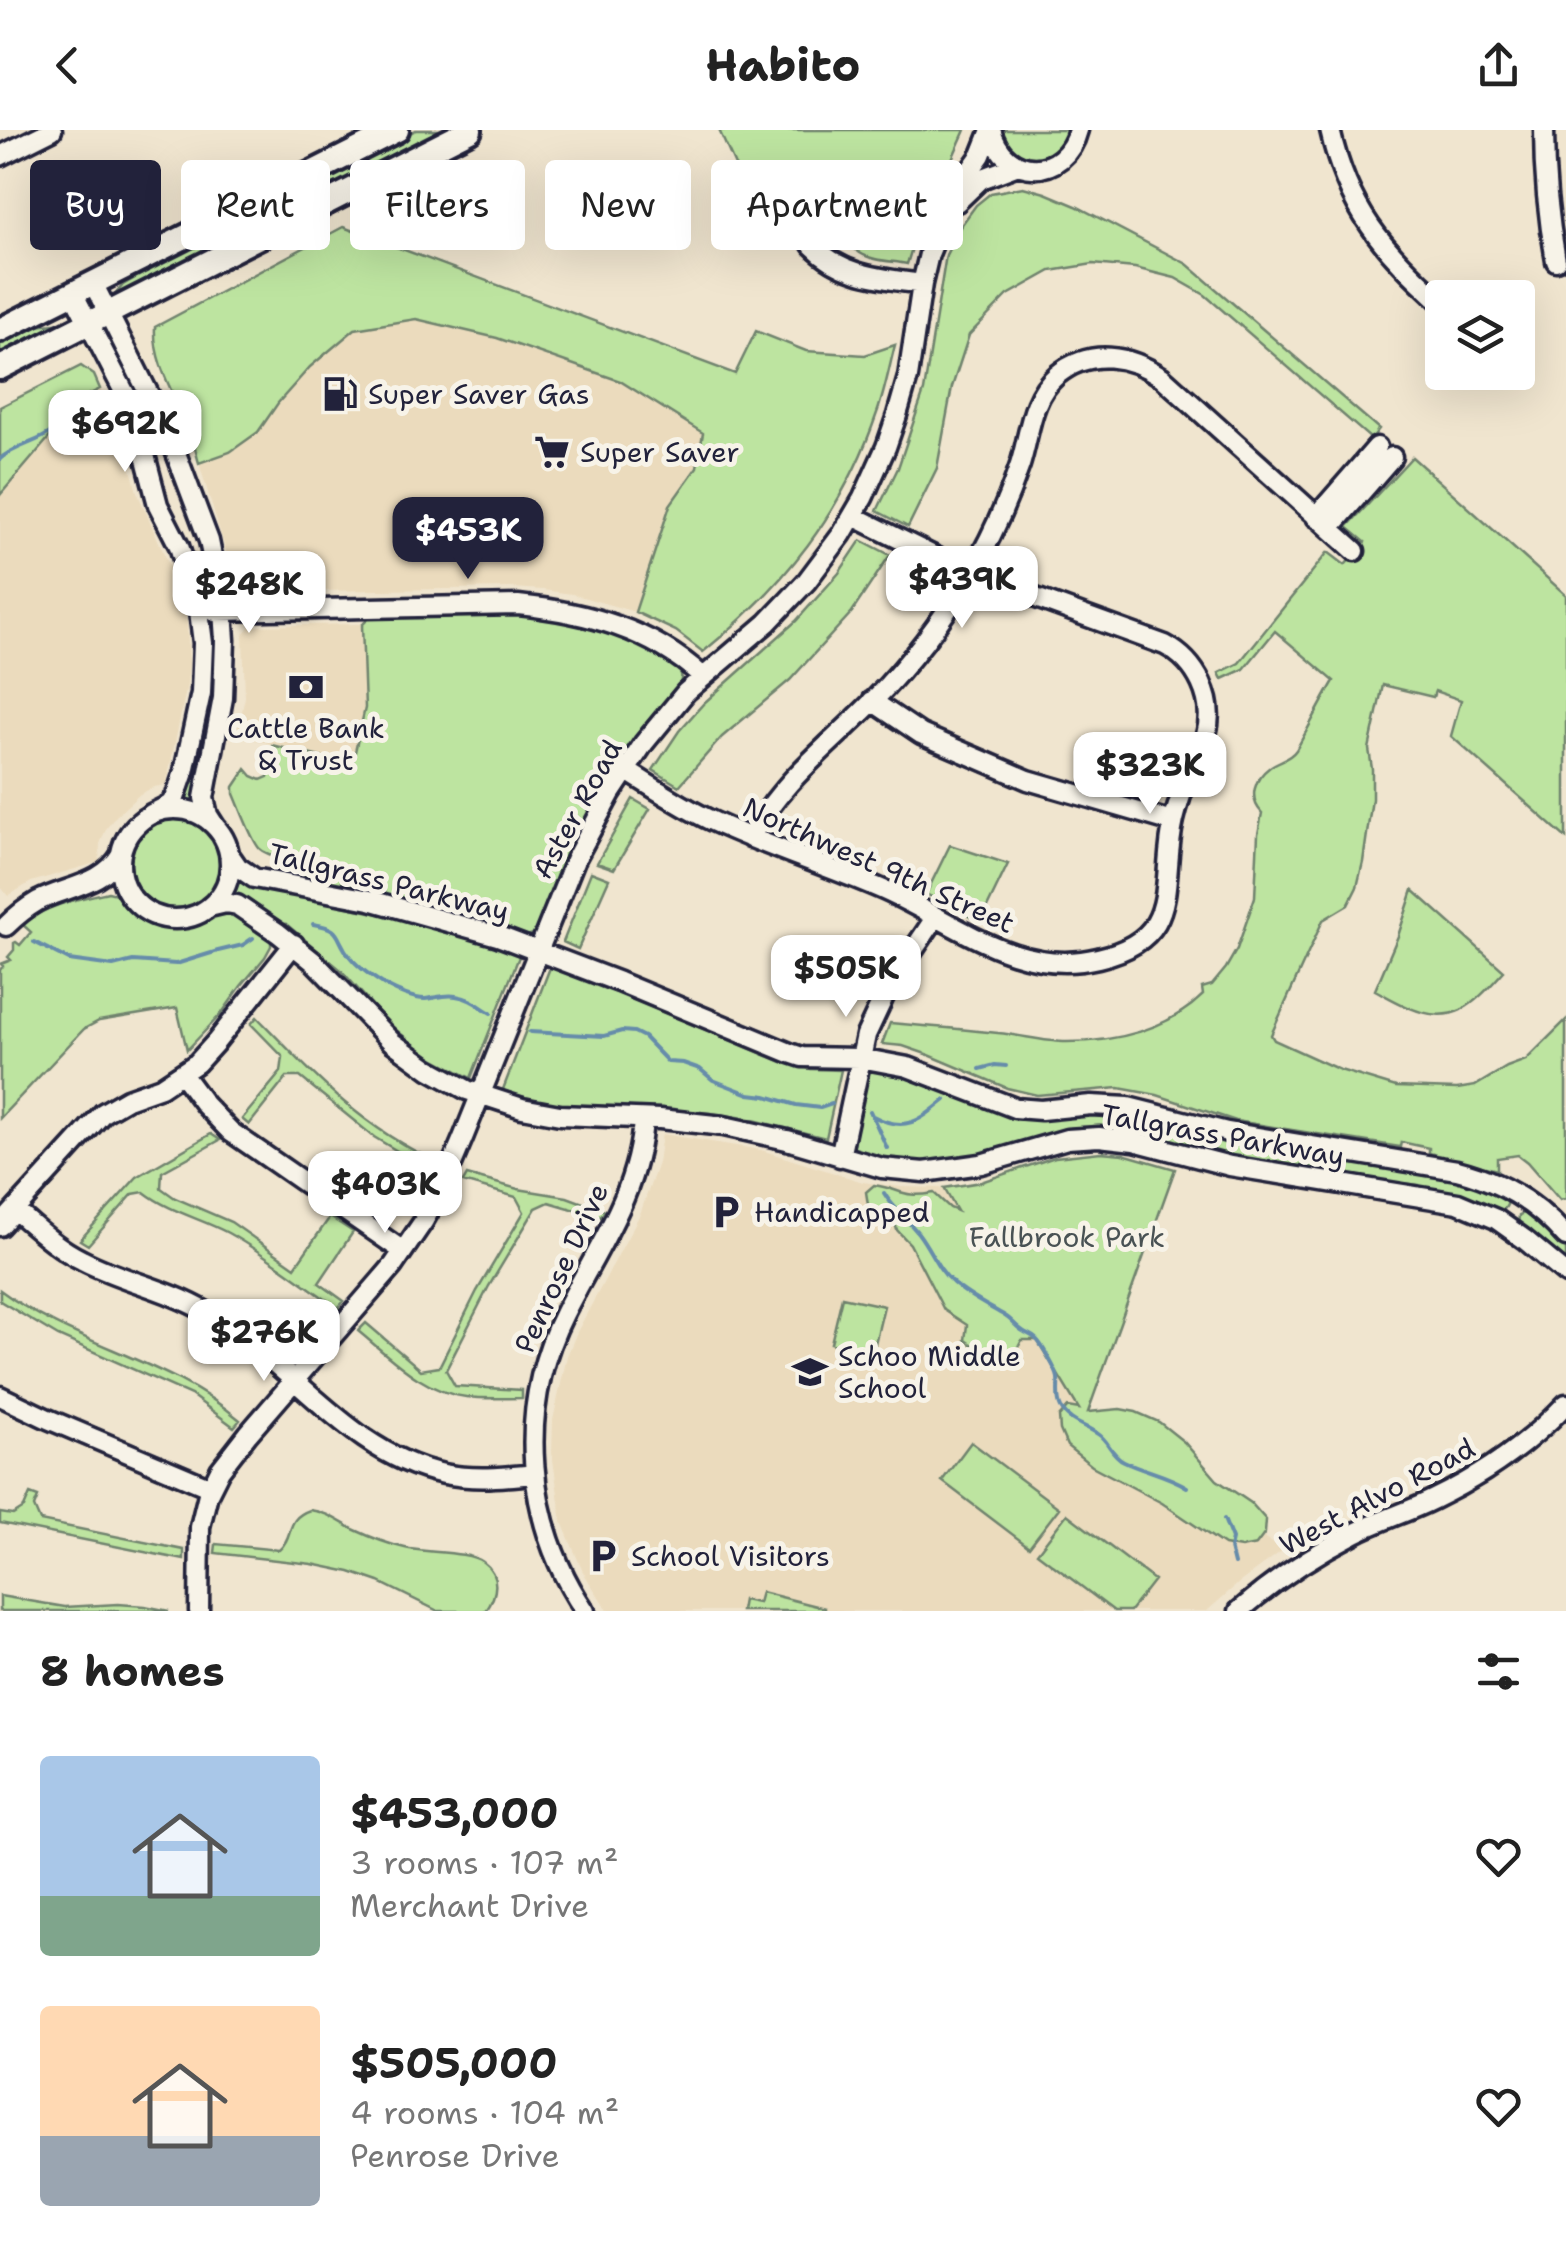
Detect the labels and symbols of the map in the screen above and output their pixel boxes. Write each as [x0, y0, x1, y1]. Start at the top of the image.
fuel station icon: Super Saver Gas [321, 375, 359, 413]
place label: Super Saver Gas [368, 375, 590, 413]
pin: $692K [55, 390, 195, 475]
supermarket icon: Super Saver [533, 433, 571, 471]
place label: Super Saver [580, 433, 740, 471]
pin: $453K [398, 497, 538, 582]
pin: $439K [892, 546, 1032, 631]
pin: $248K [179, 551, 319, 636]
bank icon: Cattle Bank & Trust [287, 668, 325, 706]
place label: Cattle Bank & Trust [227, 709, 385, 779]
pin: $323K [1080, 732, 1220, 817]
street label: Aster Road [523, 733, 631, 885]
street label: Northwest 9th Street [737, 788, 1021, 942]
street label: Tallgrass Parkway [265, 834, 513, 930]
pin: $505K [776, 935, 916, 1020]
street label: Tallgrass Parkway [1098, 1095, 1348, 1175]
pin: $403K [315, 1151, 455, 1236]
street label: Penrose Drive [505, 1177, 617, 1359]
parking icon: Handicapped [707, 1193, 745, 1231]
place label: Handicapped [754, 1193, 930, 1231]
park label: Fallbrook Park [969, 1218, 1165, 1256]
pin: $276K [194, 1299, 334, 1384]
place label: Schoo Middle School [838, 1337, 1021, 1407]
school or university icon: Schoo Middle School [791, 1353, 829, 1391]
street label: West Alvo Road [1273, 1429, 1481, 1563]
parking icon: School Visitors [584, 1537, 622, 1575]
place label: School Visitors [631, 1537, 830, 1575]

